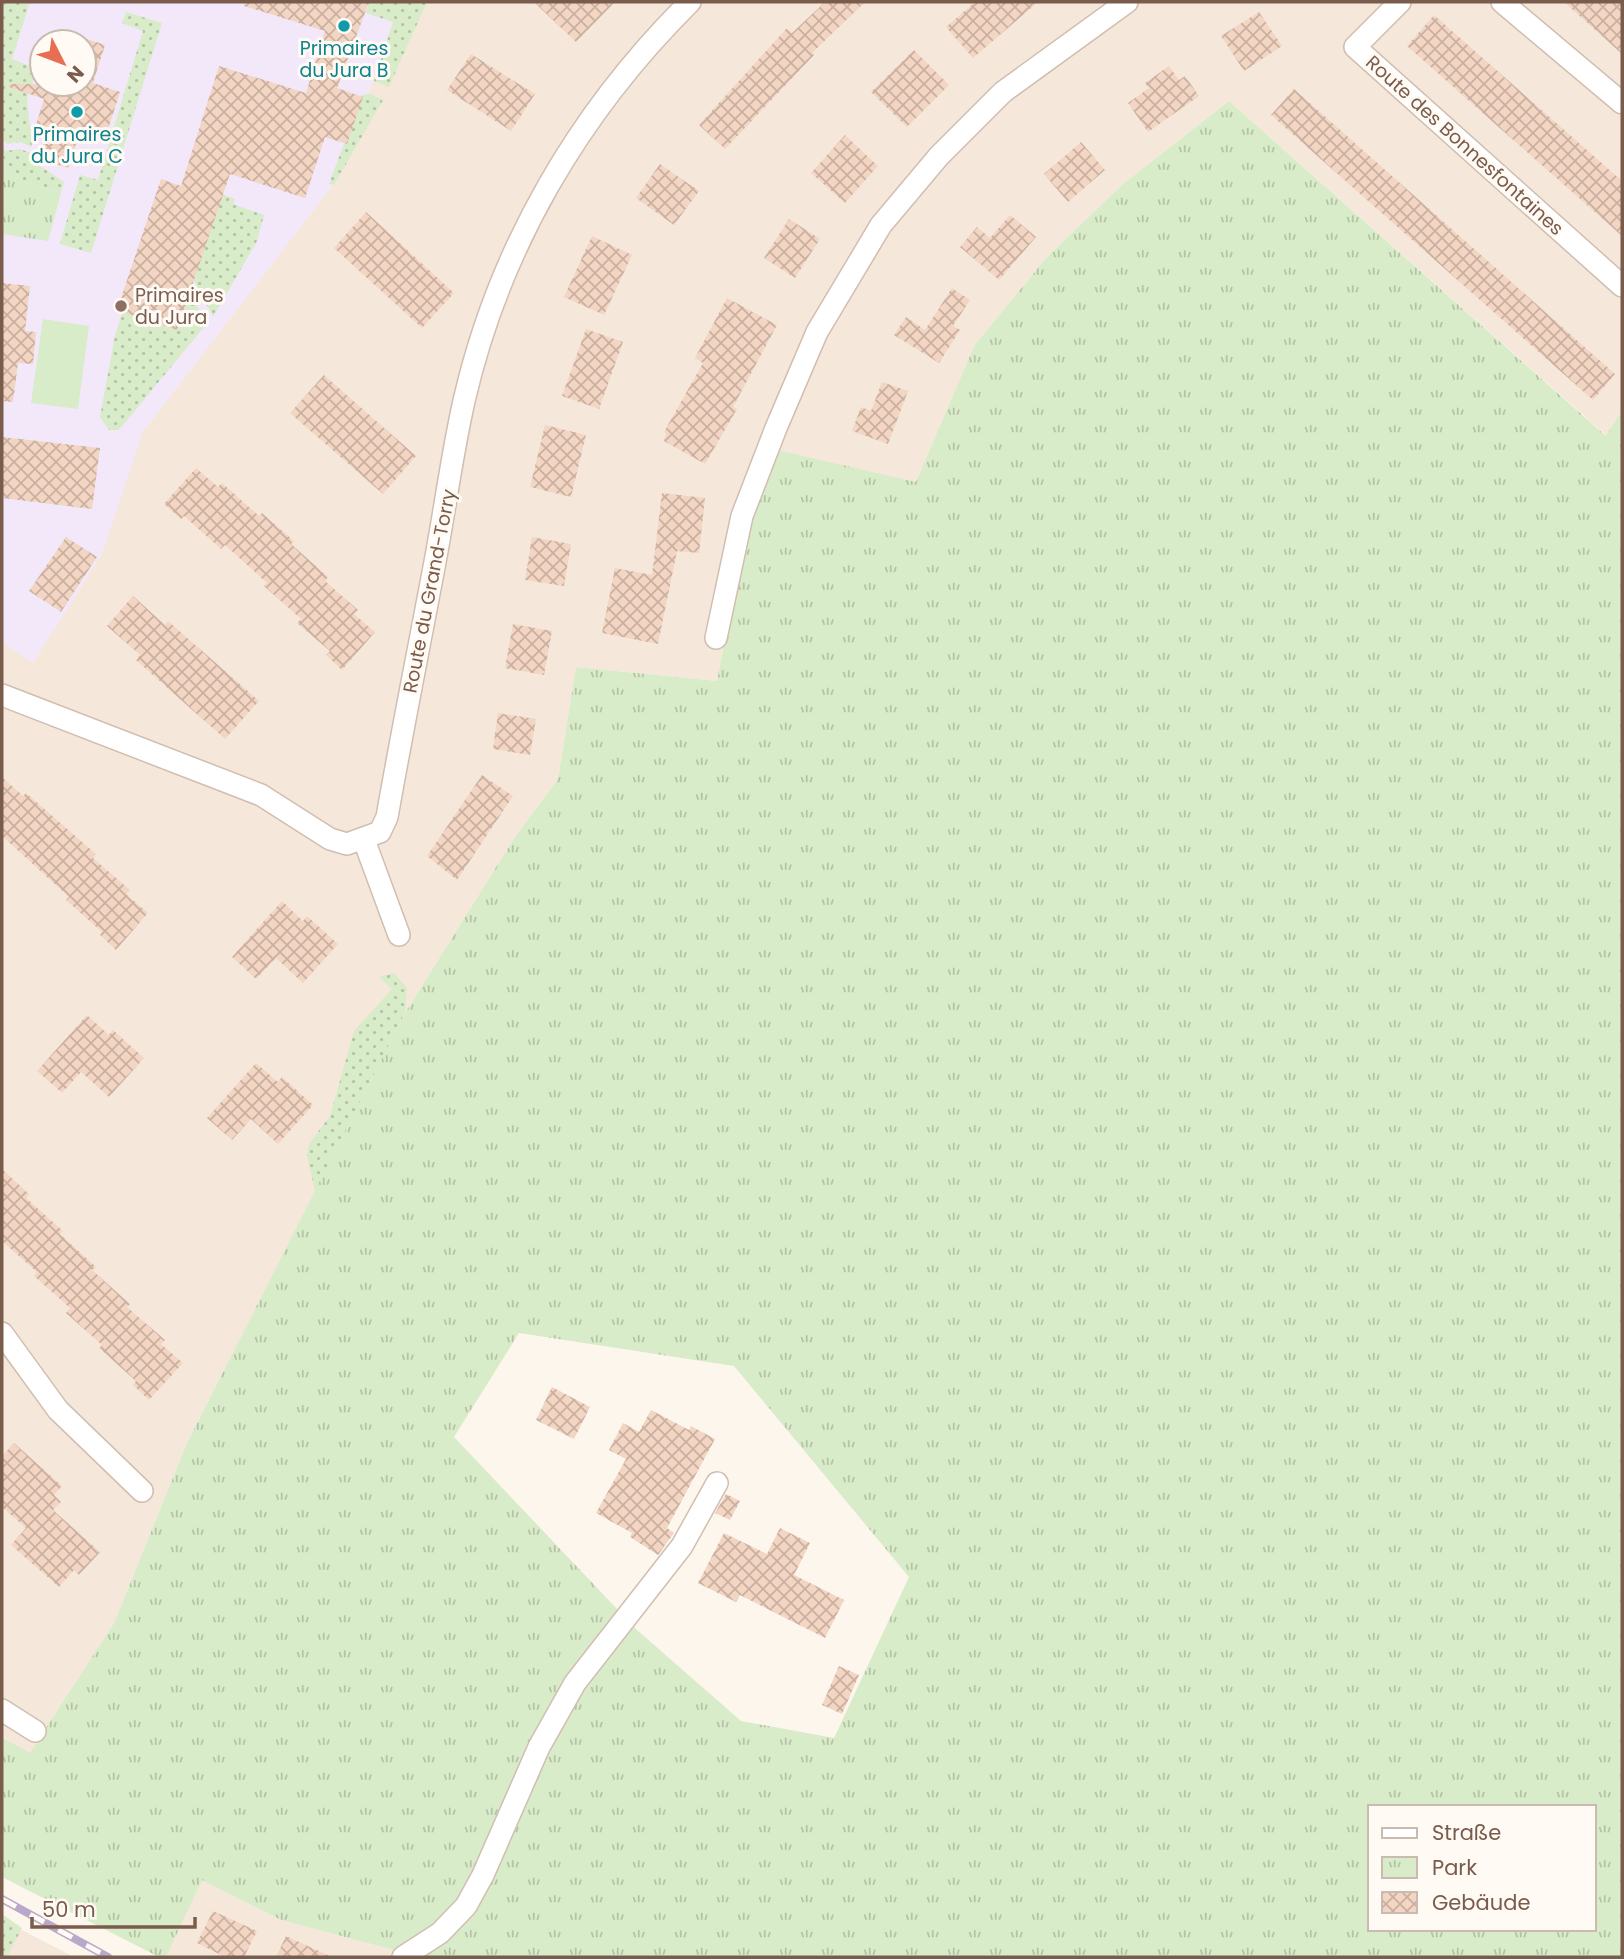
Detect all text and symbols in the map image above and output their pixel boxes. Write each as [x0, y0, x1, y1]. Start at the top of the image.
marker: Primaires du Jura B [336, 18, 352, 34]
north arrow [28, 28, 98, 98]
place label: Primaires du Jura B [300, 35, 388, 84]
street label: Route des Bonnesfontaines [1360, 49, 1570, 242]
text: N [60, 60, 90, 88]
marker: Primaires du Jura C [69, 104, 85, 120]
place label: Primaires du Jura C [31, 121, 123, 170]
place label: Primaires du Jura [135, 282, 224, 331]
marker: Primaires du Jura [113, 298, 129, 314]
street label: Route du Grand-Torry [396, 487, 463, 695]
legend [1368, 1805, 1596, 1931]
text: Straße [1432, 1818, 1501, 1847]
text: Park [1432, 1853, 1477, 1882]
scale bar [32, 1885, 194, 1929]
text: Gebäude [1432, 1888, 1530, 1917]
text: 50 m [42, 1895, 96, 1924]

